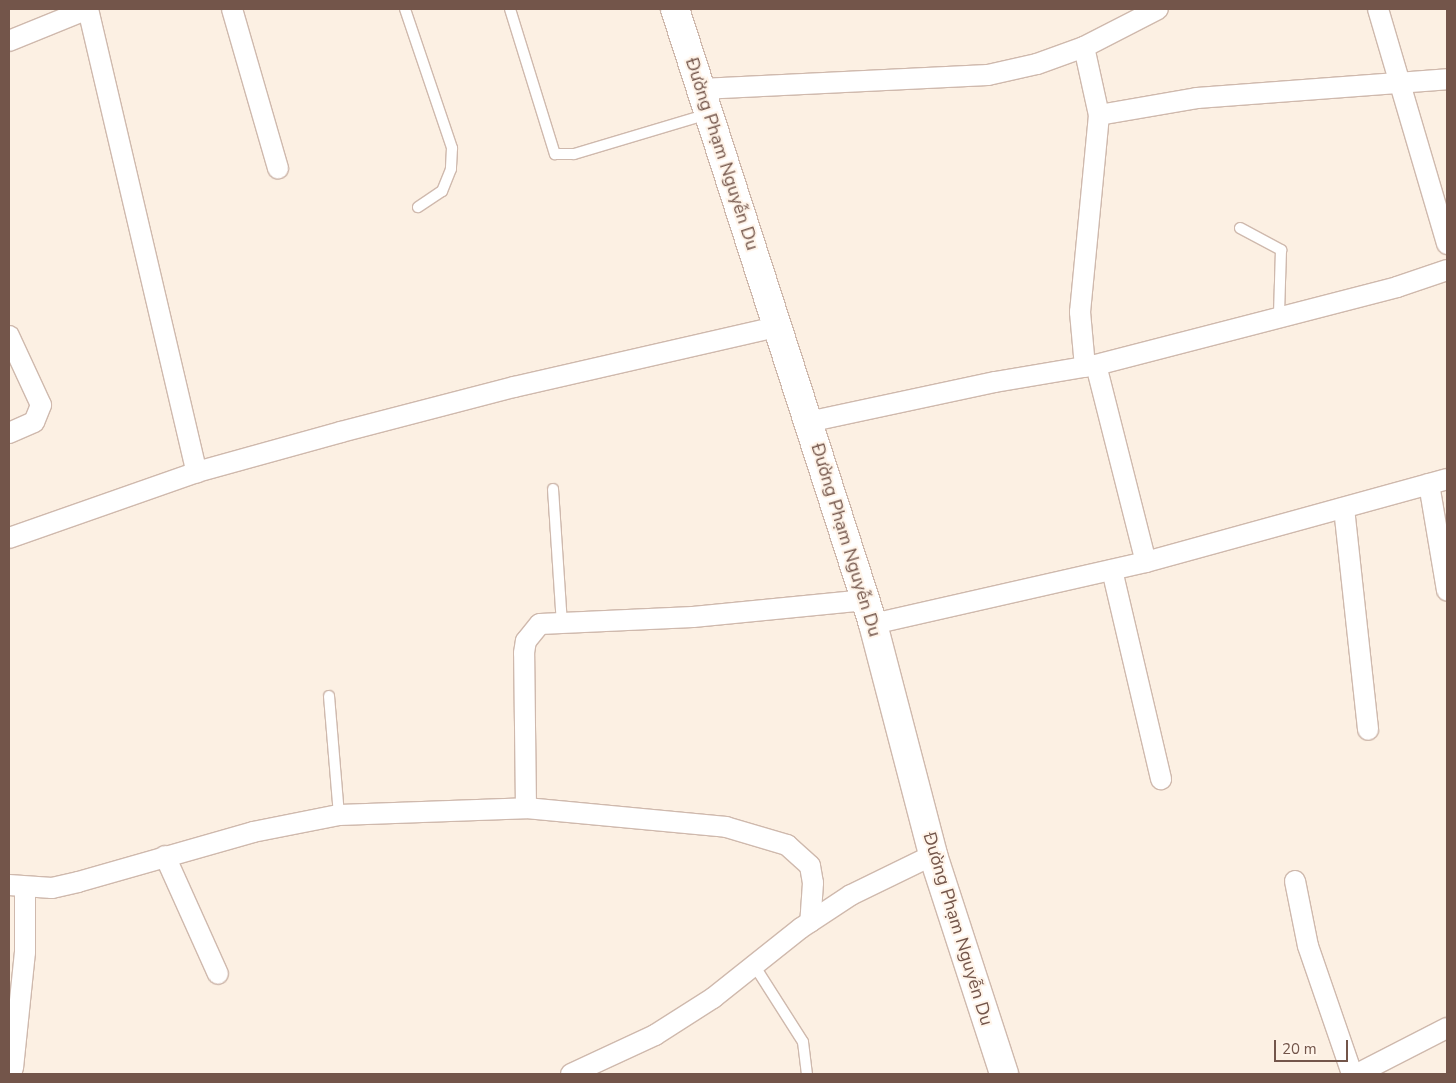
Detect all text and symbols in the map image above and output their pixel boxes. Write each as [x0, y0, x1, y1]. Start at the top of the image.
street label: Đường Phạm Nguyễn Du [681, 55, 763, 253]
street label: Đường Phạm Nguyễn Du [806, 441, 886, 639]
street label: Đường Phạm Nguyễn Du [918, 830, 998, 1028]
scale bar [1276, 1030, 1350, 1062]
text: 20 m [1282, 1039, 1317, 1059]

